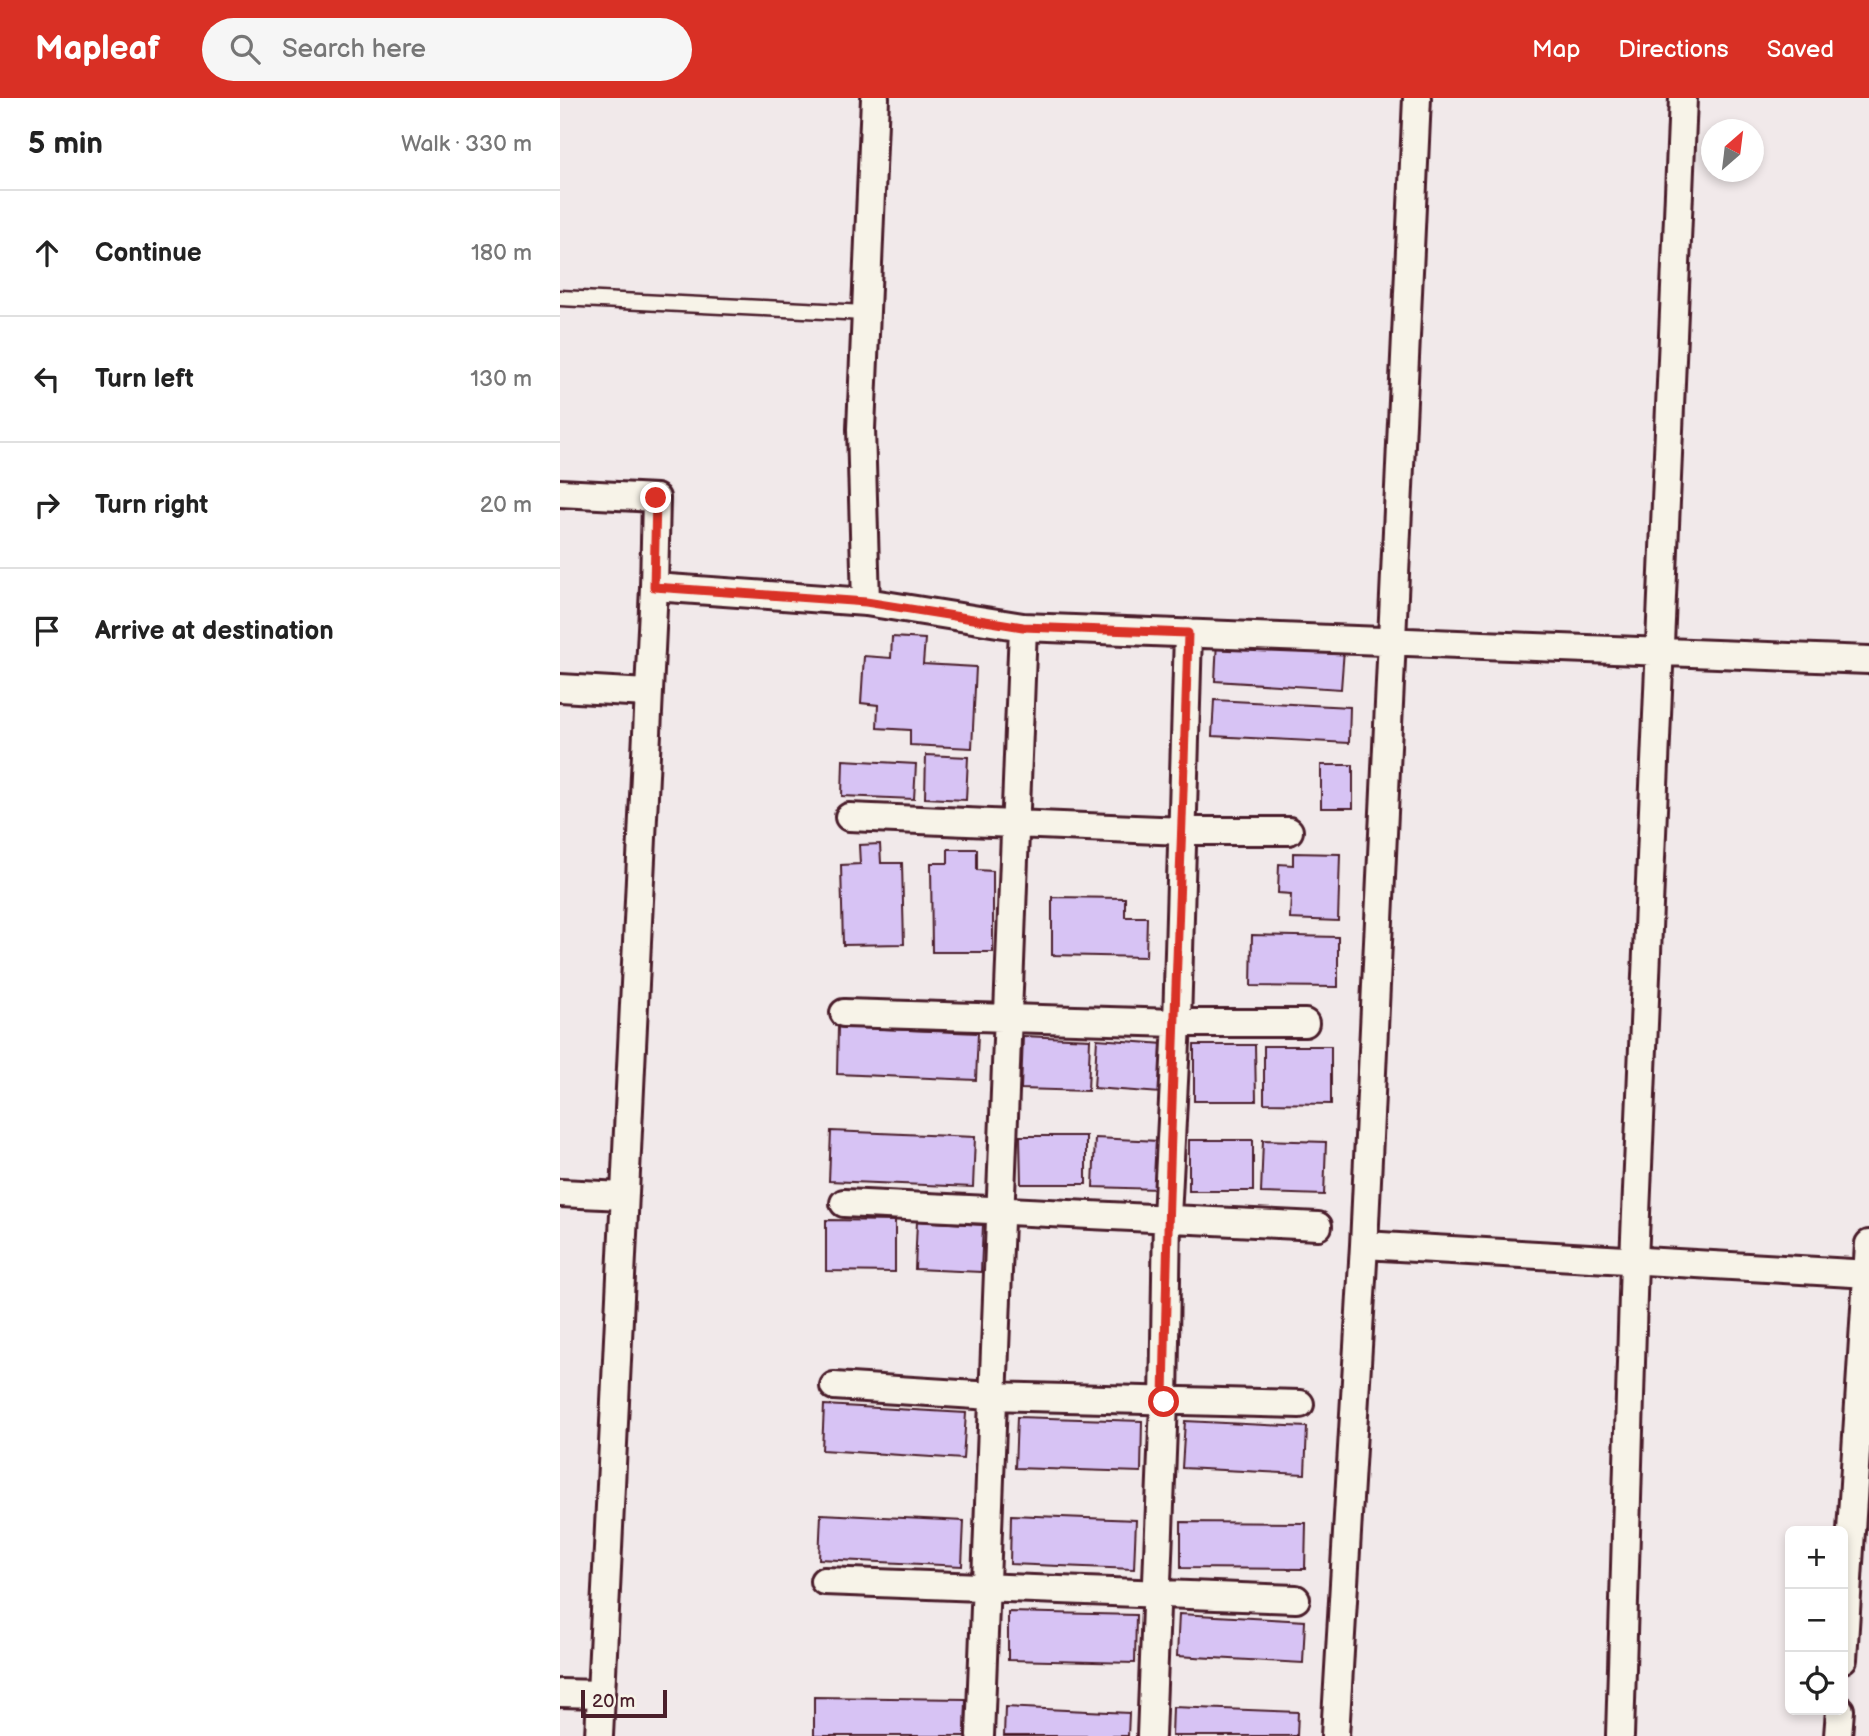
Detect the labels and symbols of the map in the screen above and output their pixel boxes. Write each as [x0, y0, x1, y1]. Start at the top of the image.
north arrow [1701, 119, 1764, 182]
route end [640, 482, 671, 513]
route start [1148, 1386, 1179, 1417]
scale bar [581, 1687, 667, 1719]

